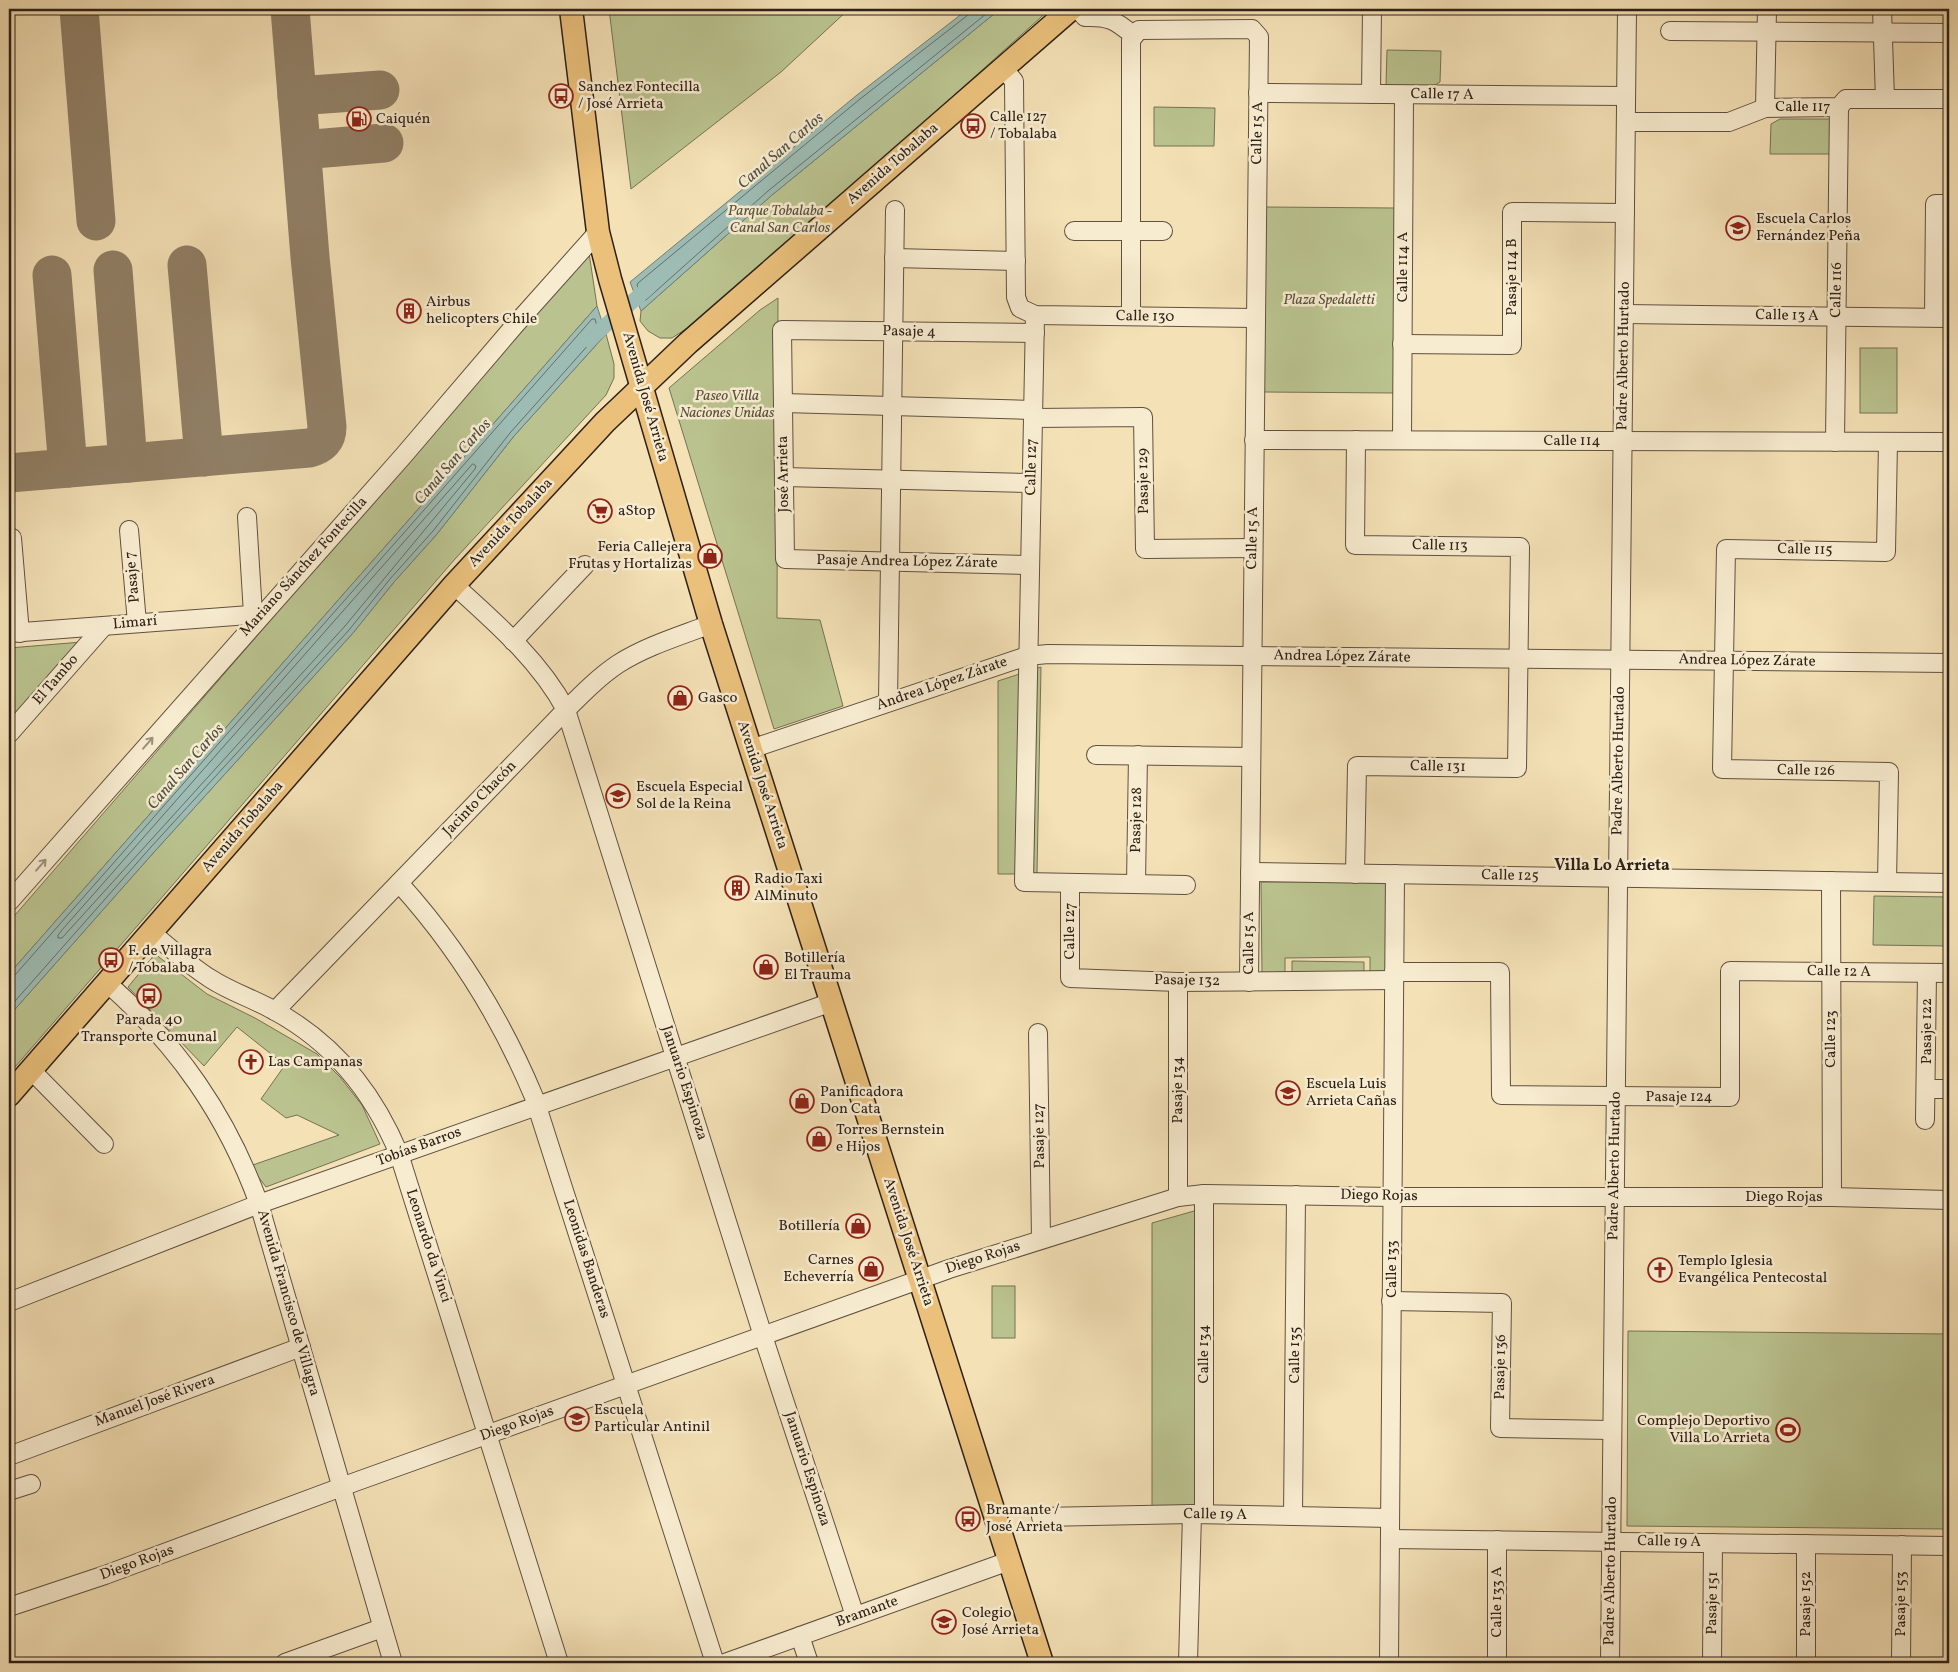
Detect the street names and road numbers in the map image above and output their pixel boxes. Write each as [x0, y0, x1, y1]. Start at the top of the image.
street label: Calle 17 A [1410, 84, 1474, 106]
street label: Calle 117 [1775, 97, 1831, 118]
street label: Calle 15 A [1247, 101, 1269, 165]
street label: Avenida Tobalaba [843, 118, 943, 210]
street label: Calle 114 A [1393, 231, 1414, 302]
street label: Pasaje 114 B [1502, 238, 1523, 316]
street label: Calle 116 [1826, 262, 1848, 318]
street label: Padre Alberto Hurtado [1612, 281, 1636, 431]
street label: Calle 13 A [1755, 305, 1819, 327]
street label: Calle 130 [1116, 306, 1174, 328]
street label: Pasaje 4 [882, 321, 936, 343]
street label: Avenida José Arrieta [616, 330, 674, 464]
street label: Calle 114 [1544, 431, 1601, 452]
street label: José Arrieta [773, 435, 795, 513]
street label: Calle 127 [1021, 438, 1043, 496]
street label: Pasaje 129 [1133, 448, 1155, 514]
street label: Avenida Tobalaba [464, 474, 558, 572]
street label: Mariano Sánchez Fontecilla [235, 492, 373, 642]
street label: Calle 15 A [1242, 506, 1264, 570]
street label: Calle 113 [1412, 535, 1468, 557]
street label: Calle 115 [1777, 539, 1833, 561]
street label: Pasaje 7 [120, 550, 146, 604]
street label: Pasaje Andrea López Zárate [816, 550, 998, 574]
street label: Limarí [112, 611, 159, 635]
street label: Andrea López Zárate [1273, 645, 1411, 669]
street label: Andrea López Zárate [1678, 649, 1816, 673]
street label: El Tambo [28, 650, 84, 710]
street label: Andrea López Zárate [874, 652, 1010, 716]
street label: Padre Alberto Hurtado [1607, 686, 1631, 836]
street label: Avenida José Arrieta [731, 718, 793, 852]
street label: Jacinto Chacón [438, 756, 522, 842]
street label: Calle 131 [1410, 756, 1466, 778]
street label: Calle 126 [1777, 760, 1835, 782]
street label: Avenida Tobalaba [197, 777, 289, 877]
street label: Pasaje 128 [1126, 787, 1148, 853]
street label: Calle 125 [1481, 865, 1539, 887]
street label: Calle 127 [1060, 902, 1081, 960]
street label: Calle 15 A [1239, 911, 1260, 974]
street label: Calle 12 A [1807, 961, 1872, 983]
street label: Pasaje 132 [1154, 970, 1220, 992]
street label: Pasaje 122 [1917, 998, 1938, 1064]
street label: Calle 123 [1821, 1010, 1842, 1068]
street label: Januario Espinoza [656, 1023, 712, 1143]
street label: Pasaje 134 [1168, 1057, 1189, 1123]
street label: Pasaje 124 [1646, 1087, 1712, 1108]
street label: Padre Alberto Hurtado [1603, 1091, 1627, 1241]
street label: Pasaje 127 [1029, 1103, 1051, 1169]
street label: Tobías Barros [374, 1122, 464, 1172]
street label: Avenida José Arrieta [877, 1175, 939, 1309]
street label: Diego Rojas [1340, 1185, 1418, 1207]
street label: Leonardo da Vinci [400, 1186, 456, 1306]
street label: Diego Rojas [1745, 1187, 1823, 1208]
street label: Leonidas Banderas [557, 1197, 615, 1321]
street label: Avenida Francisco de Villagra [251, 1207, 325, 1399]
street label: Diego Rojas [943, 1236, 1023, 1280]
street label: Calle 133 [1382, 1240, 1403, 1298]
street label: Calle 134 [1194, 1325, 1215, 1383]
street label: Calle 135 [1285, 1326, 1306, 1384]
street label: Pasaje 136 [1490, 1334, 1512, 1400]
street label: Manuel José Rivera [92, 1370, 218, 1432]
street label: Diego Rojas [477, 1401, 557, 1447]
street label: Januario Espinoza [779, 1409, 835, 1529]
street label: Padre Alberto Hurtado [1599, 1496, 1623, 1646]
street label: Calle 19 A [1183, 1504, 1247, 1526]
street label: Calle 19 A [1637, 1531, 1701, 1553]
street label: Diego Rojas [97, 1540, 177, 1586]
street label: Calle 133 A [1487, 1566, 1508, 1638]
street label: Pasaje 151 [1702, 1571, 1724, 1635]
street label: Pasaje 152 [1796, 1571, 1817, 1637]
street label: Pasaje 153 [1891, 1571, 1912, 1637]
street label: Bramante [833, 1591, 901, 1633]

